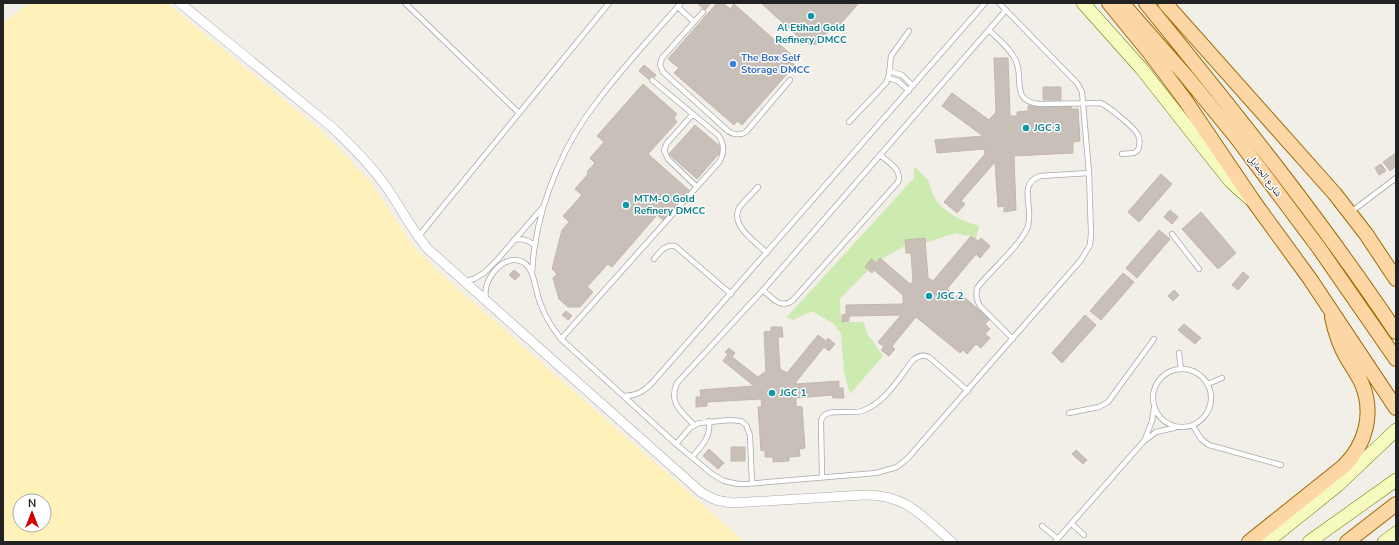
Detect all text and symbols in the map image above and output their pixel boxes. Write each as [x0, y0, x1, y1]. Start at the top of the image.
marker: Al Etihad Gold Refinery DMCC [806, 11, 816, 21]
place label: Al Etihad Gold Refinery DMCC [775, 21, 847, 47]
place label: The Box Self Storage DMCC [741, 51, 810, 77]
marker: The Box Self Storage DMCC [728, 59, 738, 69]
place label: JGC 3 [1033, 121, 1060, 135]
marker: JGC 3 [1021, 123, 1031, 133]
street label: شارع الجمايل [1245, 152, 1286, 200]
place label: MTM-O Gold Refinery DMCC [634, 192, 706, 218]
marker: MTM-O Gold Refinery DMCC [621, 200, 631, 210]
place label: JGC 2 [936, 289, 963, 303]
marker: JGC 2 [924, 291, 934, 301]
place label: JGC 1 [779, 386, 806, 400]
marker: JGC 1 [767, 388, 777, 398]
north arrow [12, 493, 52, 533]
text: N [28, 496, 36, 511]

